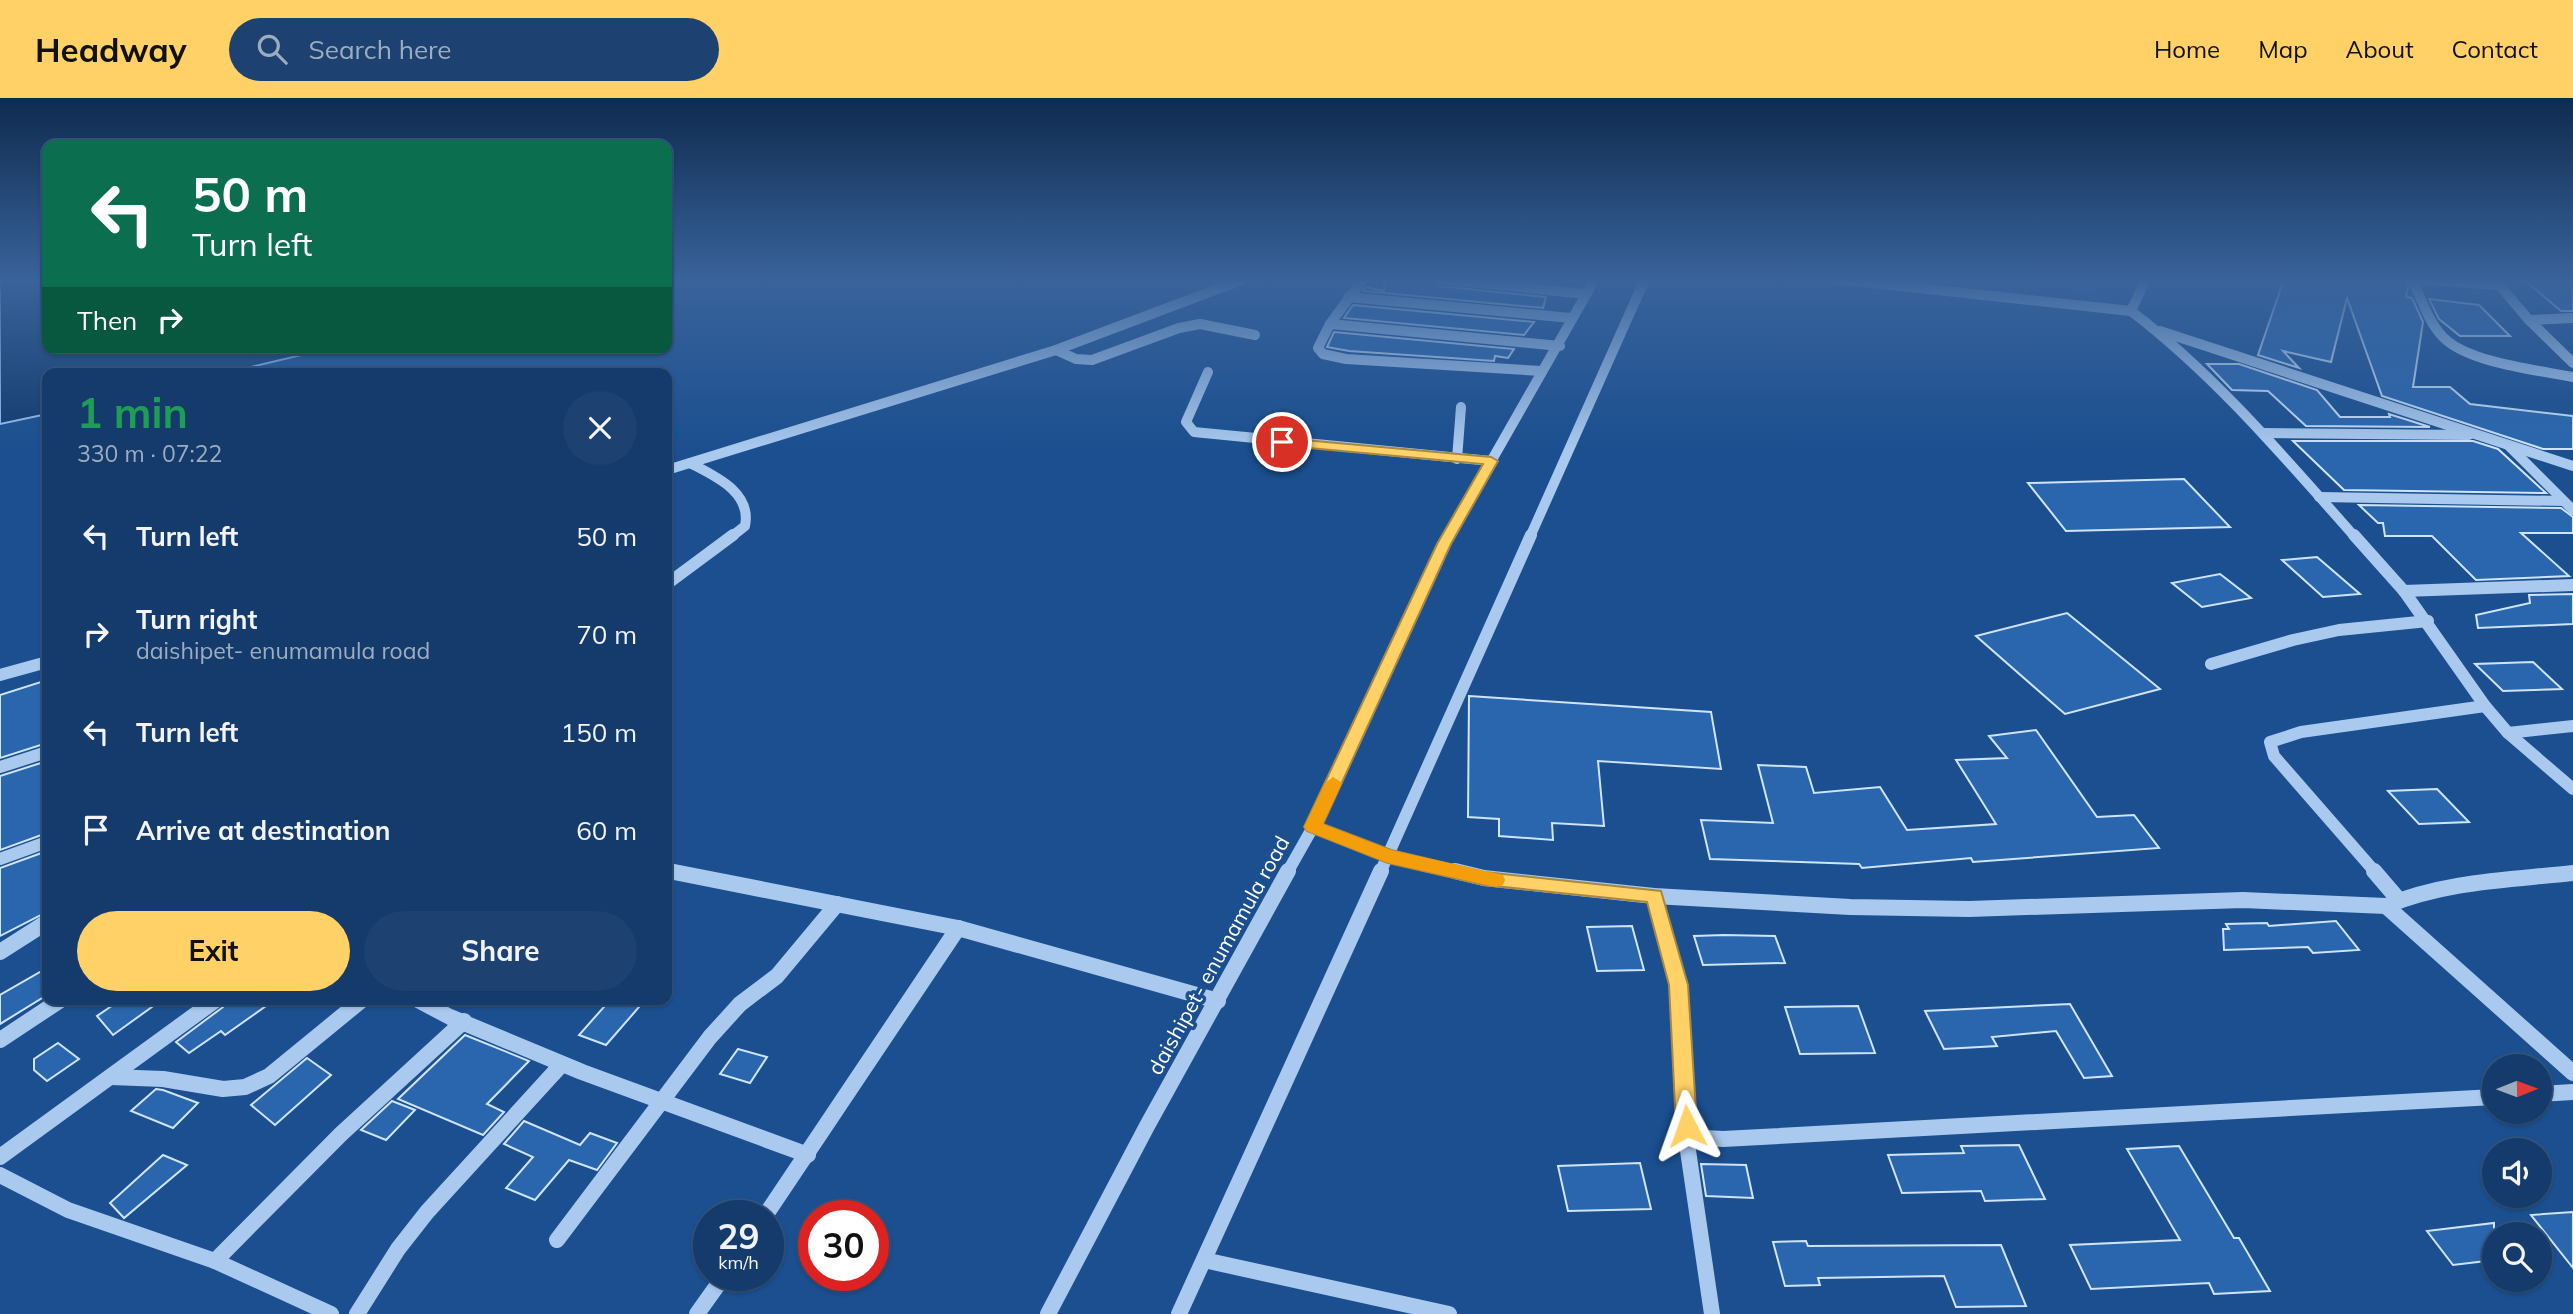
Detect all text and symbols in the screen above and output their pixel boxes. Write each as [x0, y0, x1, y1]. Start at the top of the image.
search box [229, 18, 719, 81]
text: Headway [35, 29, 187, 70]
icon: search [253, 30, 291, 68]
text: Search here [309, 33, 451, 66]
text: Home [2154, 34, 2220, 64]
text: Map [2258, 34, 2308, 64]
text: About [2346, 34, 2414, 64]
text: Contact [2452, 34, 2538, 64]
text: 50 m [192, 163, 308, 224]
icon: left [77, 168, 168, 259]
text: Turn left [192, 224, 312, 264]
icon: right [151, 301, 189, 339]
text: Then [77, 304, 137, 337]
text: 1 min [77, 386, 188, 439]
button: close [563, 391, 637, 465]
pin [1252, 412, 1312, 472]
icon: arrive [1263, 423, 1301, 461]
text: 330 m · 07:22 [77, 439, 222, 468]
icon: left [77, 517, 115, 555]
text: Turn left [136, 520, 238, 553]
text: 50 m [576, 520, 637, 553]
text: Turn right [136, 603, 257, 636]
icon: right [77, 615, 115, 653]
text: 70 m [576, 618, 637, 651]
text: daishipet- enumamula road [136, 636, 430, 665]
icon: left [77, 713, 115, 751]
text: Turn left [136, 716, 238, 749]
text: 150 m [561, 716, 637, 749]
icon: arrive [77, 811, 115, 849]
text: Arrive at destination [136, 814, 391, 847]
text: 60 m [576, 814, 637, 847]
street label: daishipet- enumamula road [1141, 831, 1295, 1079]
button: Exit [77, 911, 350, 991]
button: Share [364, 911, 637, 991]
north arrow [2482, 1054, 2552, 1124]
map controls [2482, 1054, 2552, 1292]
position arrow [1650, 1089, 1724, 1163]
button: sound [2482, 1138, 2552, 1208]
speed limit sign: 30 [798, 1200, 889, 1291]
text: 29 [717, 1214, 760, 1258]
button: search [2482, 1222, 2552, 1292]
text: km/h [718, 1251, 759, 1274]

